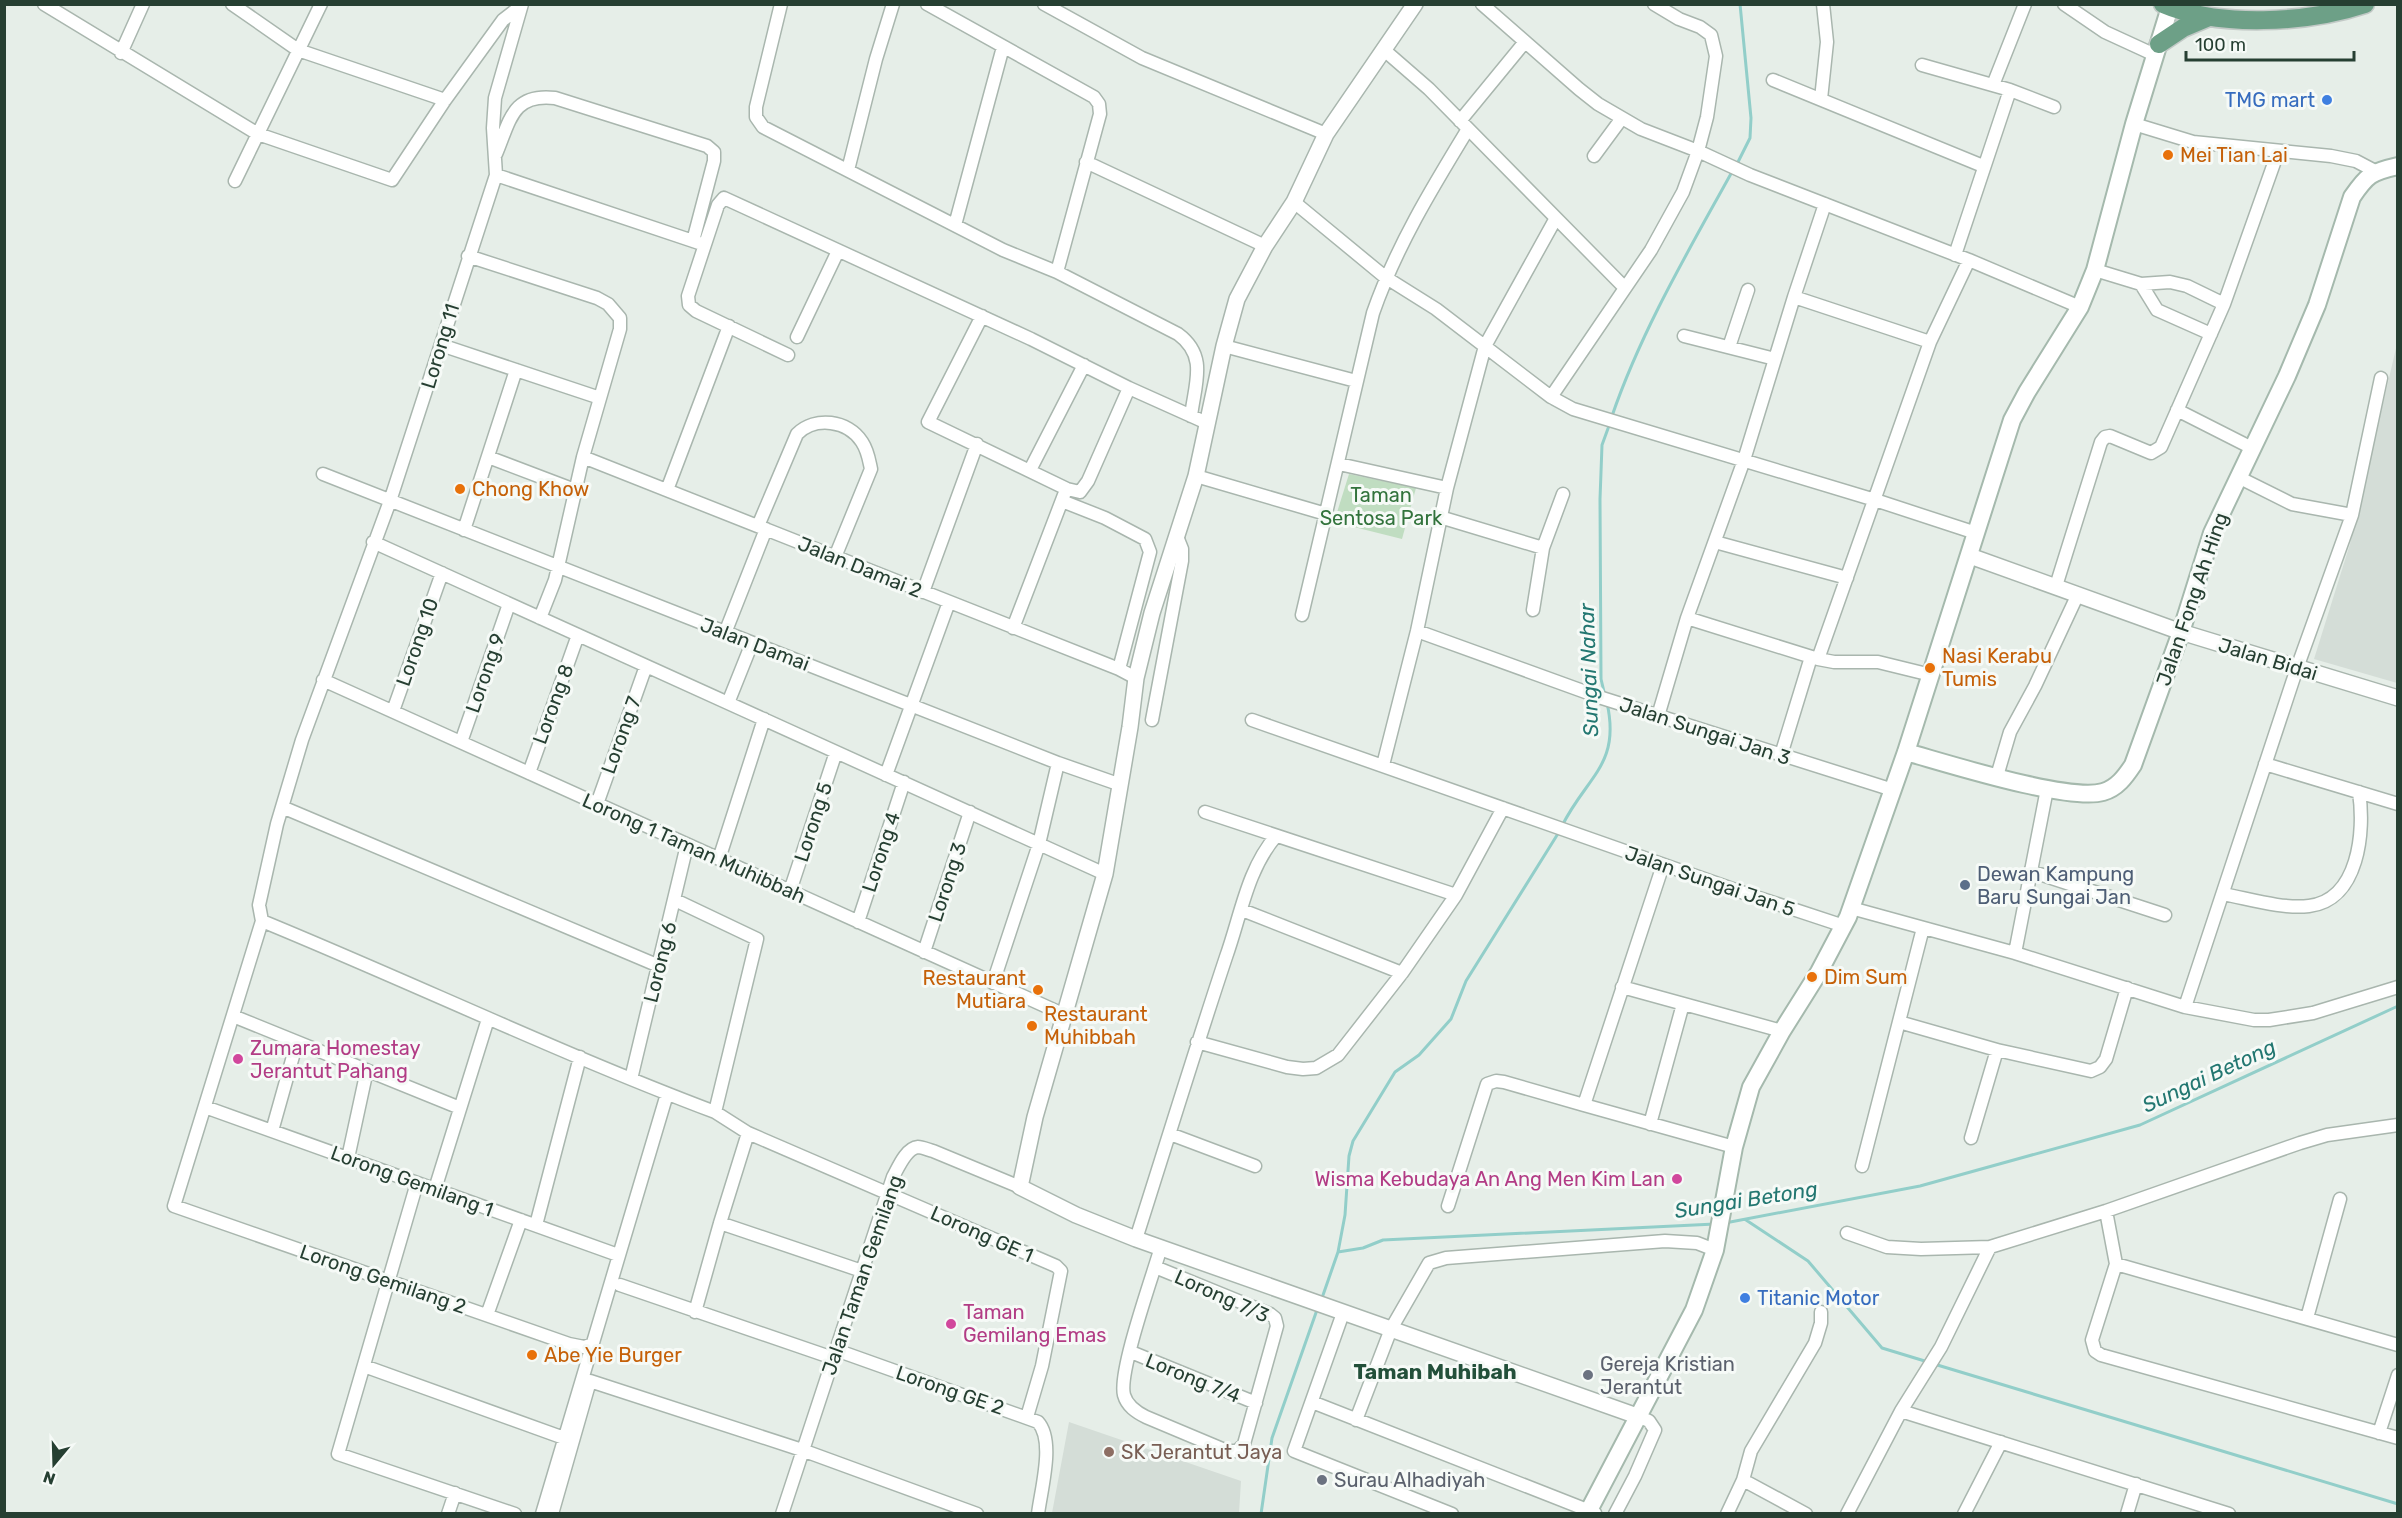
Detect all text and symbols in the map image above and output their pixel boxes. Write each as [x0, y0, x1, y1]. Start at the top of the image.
scale bar [2186, 24, 2354, 62]
text: 100 m [2195, 34, 2246, 56]
place label: TMG mart [2225, 88, 2315, 112]
marker: TMG mart [2320, 93, 2334, 107]
place label: Mei Tian Lai [2180, 143, 2288, 167]
marker: Mei Tian Lai [2161, 148, 2175, 162]
street label: Lorong 11 [416, 301, 464, 391]
place label: Chong Khow [472, 477, 589, 501]
marker: Chong Khow [453, 482, 467, 496]
park label: Taman Sentosa Park [1320, 483, 1443, 530]
street label: Jalan Fong Ah Hing [2151, 509, 2233, 689]
street label: Jalan Damai 2 [794, 531, 926, 603]
street label: Lorong 10 [391, 595, 443, 689]
water label: Sungai Nahar [1574, 602, 1603, 737]
street label: Jalan Damai [697, 612, 813, 676]
street label: Lorong 9 [460, 630, 510, 716]
street label: Jalan Bidai [2215, 633, 2321, 685]
place label: Nasi Kerabu Tumis [1942, 644, 2052, 691]
street label: Lorong 8 [528, 661, 578, 747]
marker: Nasi Kerabu Tumis [1923, 661, 1937, 675]
street label: Jalan Sungai Jan 3 [1616, 692, 1794, 770]
street label: Lorong 7 [596, 693, 646, 777]
street label: Lorong 5 [789, 779, 837, 865]
street label: Lorong 1 Taman Muhibbah [579, 788, 809, 908]
street label: Lorong 4 [857, 809, 905, 895]
street label: Lorong 3 [923, 839, 971, 925]
street label: Jalan Sungai Jan 5 [1622, 841, 1798, 921]
place label: Dewan Kampung Baru Sungai Jan [1977, 862, 2134, 909]
marker: Dewan Kampung Baru Sungai Jan [1958, 878, 1972, 892]
street label: Lorong 6 [638, 919, 682, 1005]
place label: Dim Sum [1824, 965, 1908, 989]
place label: Restaurant Mutiara [922, 966, 1026, 1013]
marker: Dim Sum [1805, 970, 1819, 984]
marker: Restaurant Mutiara [1031, 983, 1045, 997]
place label: Restaurant Muhibbah [1044, 1002, 1148, 1049]
marker: Restaurant Muhibbah [1025, 1019, 1039, 1033]
water label: Sungai Betong [2138, 1034, 2280, 1117]
place label: Zumara Homestay Jerantut Pahang [250, 1036, 421, 1083]
marker: Zumara Homestay Jerantut Pahang [231, 1052, 245, 1066]
street label: Lorong Gemilang 1 [327, 1140, 497, 1222]
place label: Wisma Kebudaya An Ang Men Kim Lan [1315, 1167, 1665, 1191]
street label: Jalan Taman Gemilang [816, 1172, 908, 1378]
marker: Wisma Kebudaya An Ang Men Kim Lan [1670, 1172, 1684, 1186]
water label: Sungai Betong [1673, 1176, 1819, 1223]
street label: Lorong GE 1 [927, 1201, 1037, 1267]
street label: Lorong Gemilang 2 [297, 1239, 469, 1319]
street label: Lorong 7/3 [1171, 1264, 1273, 1328]
place label: Titanic Motor [1757, 1286, 1880, 1310]
marker: Titanic Motor [1738, 1291, 1752, 1305]
place label: Taman Gemilang Emas [963, 1300, 1106, 1347]
marker: Taman Gemilang Emas [944, 1317, 958, 1331]
place label: Abe Yie Burger [544, 1343, 682, 1367]
marker: Abe Yie Burger [525, 1348, 539, 1362]
street label: Lorong 7/4 [1142, 1348, 1244, 1408]
place label: Gereja Kristian Jerantut [1600, 1352, 1735, 1399]
district label: Taman Muhibah [1353, 1359, 1517, 1384]
street label: Lorong GE 2 [893, 1360, 1007, 1420]
marker: Gereja Kristian Jerantut [1581, 1368, 1595, 1382]
north arrow [24, 1434, 84, 1494]
place label: SK Jerantut Jaya [1121, 1440, 1282, 1464]
marker: SK Jerantut Jaya [1102, 1445, 1116, 1459]
text: N [41, 1467, 58, 1489]
place label: Surau Alhadiyah [1334, 1468, 1485, 1492]
marker: Surau Alhadiyah [1315, 1473, 1329, 1487]

